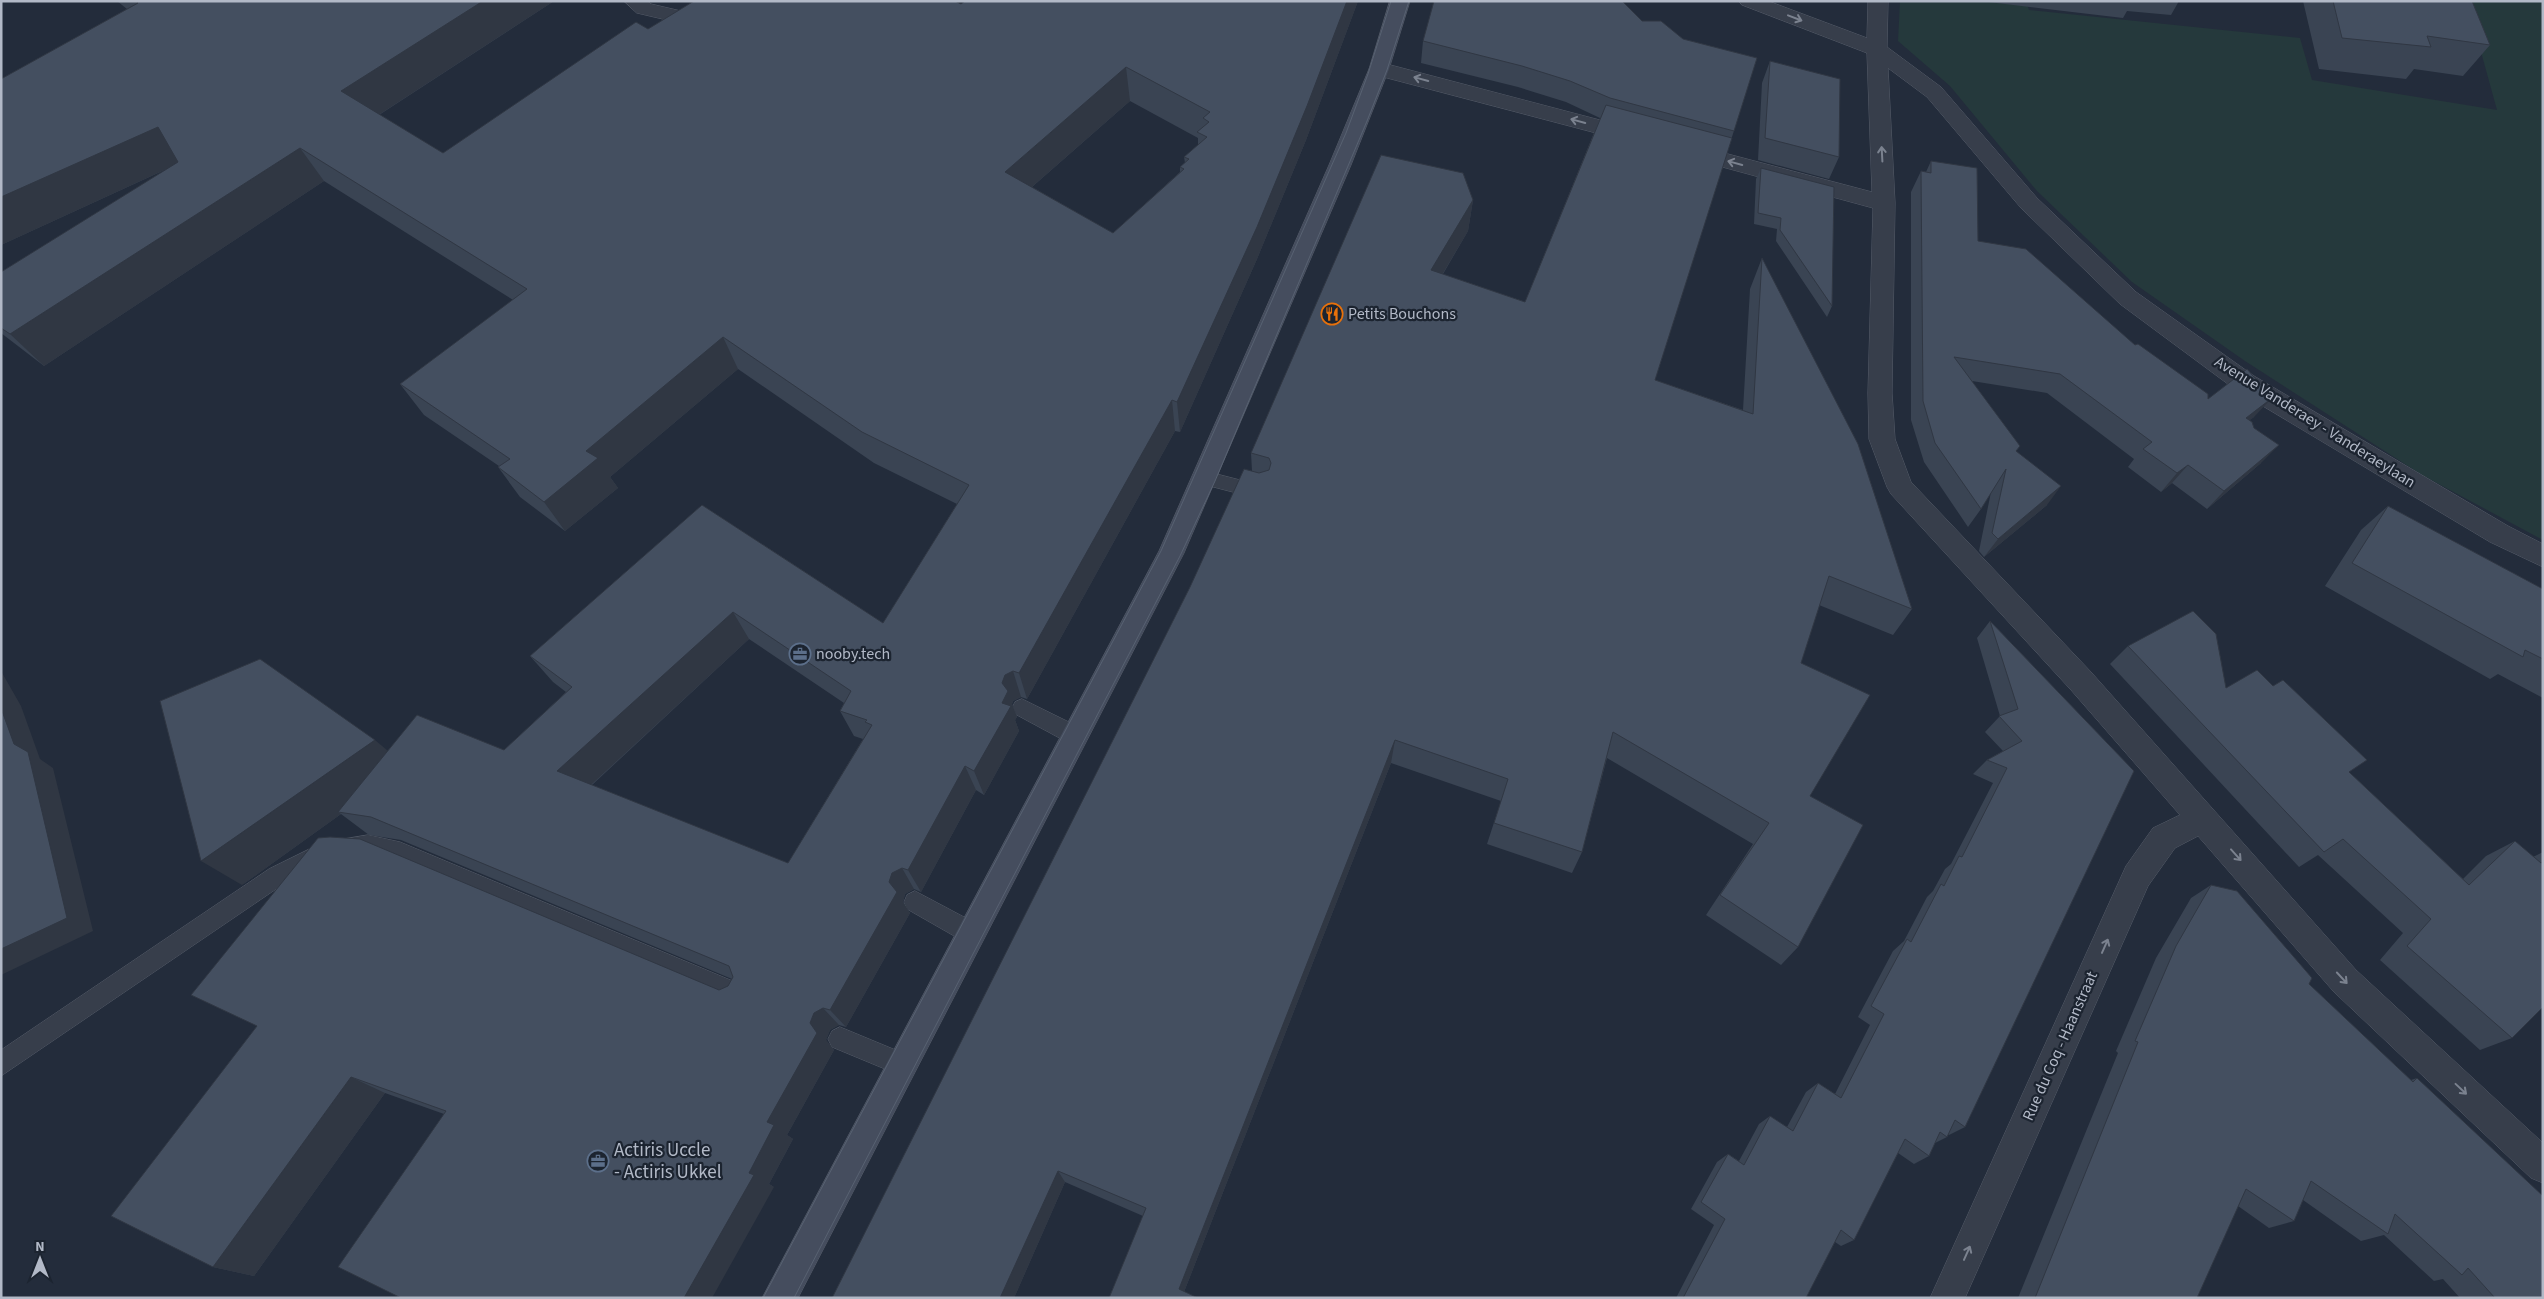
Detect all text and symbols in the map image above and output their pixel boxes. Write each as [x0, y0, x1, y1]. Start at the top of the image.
one-way arrow [1787, 14, 1802, 23]
one-way arrow [1414, 74, 1430, 83]
one-way arrow [1571, 116, 1587, 125]
one-way arrow [1877, 146, 1886, 162]
one-way arrow [1728, 158, 1744, 167]
restaurant icon: Petits Bouchons [1320, 302, 1344, 326]
place label: Petits Bouchons [1348, 303, 1456, 325]
street label: Avenue Vanderaey - Vanderaeylaan [2210, 351, 2420, 493]
office icon: nooby.tech [788, 642, 812, 666]
place label: nooby.tech [816, 643, 890, 665]
one-way arrow [2230, 849, 2242, 862]
one-way arrow [2101, 938, 2111, 953]
street label: Rue du Coq - Haanstraat [2017, 967, 2103, 1124]
one-way arrow [2337, 971, 2348, 984]
one-way arrow [2454, 1083, 2467, 1095]
place label: Actiris Uccle - Actiris Ukkel [614, 1137, 722, 1186]
office icon: Actiris Uccle - Actiris Ukkel [586, 1149, 610, 1173]
north arrow [15, 1234, 65, 1284]
text: N [35, 1237, 45, 1257]
one-way arrow [1963, 1246, 1972, 1261]

